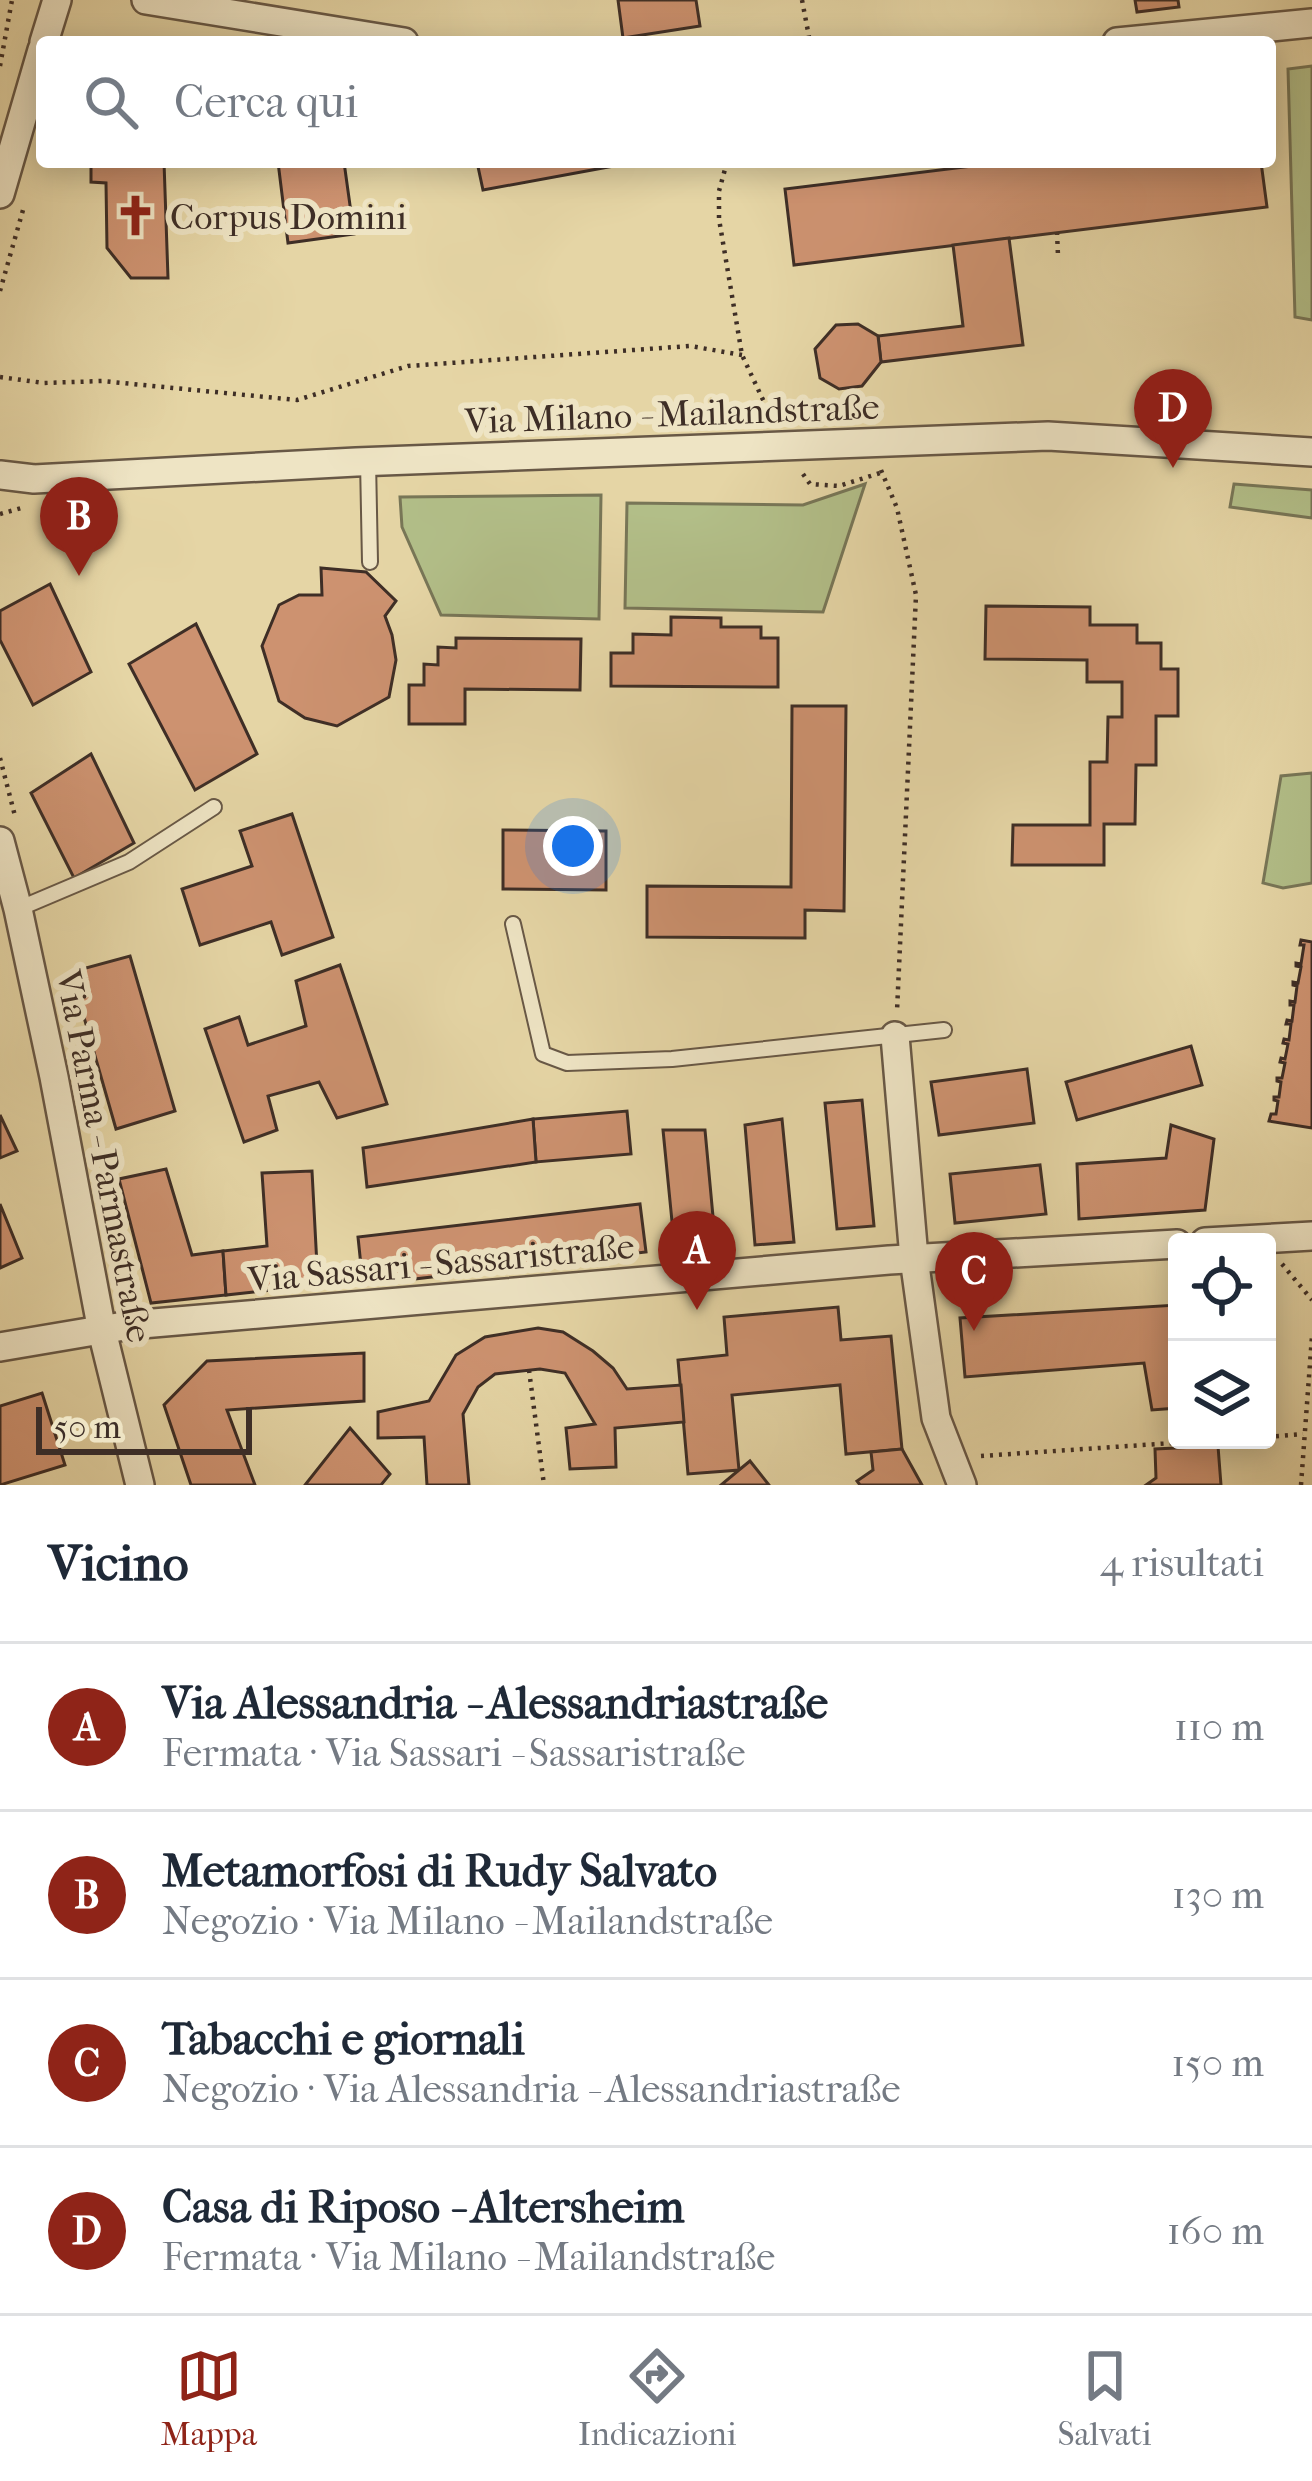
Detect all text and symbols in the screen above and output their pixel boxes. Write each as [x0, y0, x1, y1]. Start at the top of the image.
search box [36, 36, 1276, 168]
icon: search [78, 69, 144, 135]
text: Cerca qui [174, 76, 358, 129]
church icon: Corpus Domini [113, 193, 159, 239]
place label: Corpus Domini [170, 196, 407, 238]
pin: D [1134, 369, 1212, 468]
street label: Via Milano - Mailandstraße [463, 386, 880, 442]
pin: B [40, 477, 118, 576]
your location [543, 816, 603, 876]
street label: Via Parma - Parmastraße [47, 965, 161, 1346]
pin: A [658, 1211, 736, 1310]
street label: Via Sassari - Sassaristraße [245, 1225, 636, 1301]
pin: C [935, 1232, 1013, 1331]
map controls [1168, 1233, 1276, 1449]
button: locate [1168, 1233, 1276, 1341]
button: layers [1168, 1341, 1276, 1449]
scale bar [36, 1401, 252, 1454]
text: 50 m [54, 1408, 121, 1447]
text: Vicino [48, 1533, 189, 1593]
text: 4 risultati [1100, 1540, 1264, 1586]
text: Via Alessandria - Alessandriastraße [162, 1677, 828, 1730]
text: A [74, 1704, 100, 1750]
text: 110 m [1174, 1704, 1264, 1750]
text: Fermata · Via Sassari - Sassaristraße [162, 1730, 746, 1776]
text: Metamorfosi di Rudy Salvato [162, 1845, 717, 1898]
text: B [74, 1872, 100, 1918]
text: 130 m [1172, 1872, 1264, 1918]
text: Negozio · Via Milano - Mailandstraße [162, 1898, 773, 1944]
text: Tabacchi e giornali [162, 2013, 525, 2066]
text: C [74, 2040, 100, 2086]
text: 150 m [1171, 2040, 1264, 2086]
text: Negozio · Via Alessandria - Alessandriastraße [162, 2066, 901, 2112]
text: Casa di Riposo - Altersheim [162, 2181, 684, 2234]
text: D [72, 2208, 102, 2254]
text: 160 m [1167, 2208, 1264, 2254]
text: Fermata · Via Milano - Mailandstraße [162, 2234, 775, 2280]
tab: Mappa [160, 2343, 257, 2454]
tab: Indicazioni [578, 2343, 737, 2454]
tab: Salvati [1058, 2343, 1152, 2454]

